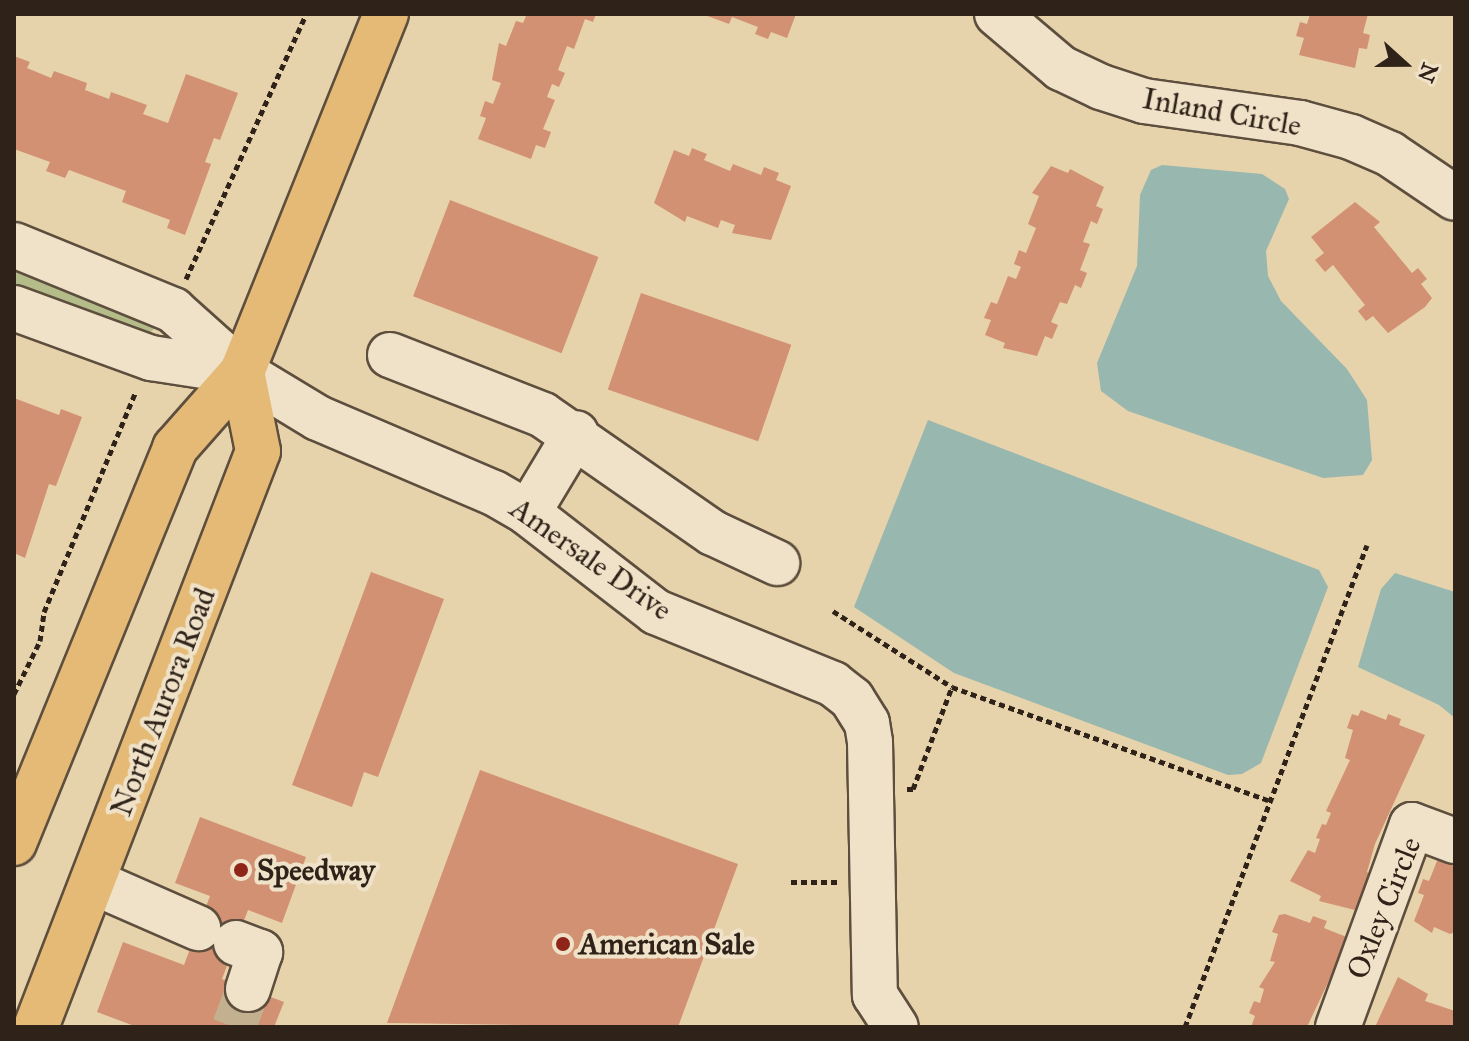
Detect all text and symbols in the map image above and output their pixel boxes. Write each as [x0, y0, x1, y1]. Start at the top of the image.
north arrow [1365, 24, 1445, 104]
text: N [1412, 59, 1444, 86]
street label: Inland Circle [1140, 80, 1304, 144]
street label: Amersale Drive [503, 490, 679, 628]
street label: North Aurora Road [103, 583, 223, 821]
street label: Oxley Circle [1339, 832, 1429, 984]
place label: Speedway [257, 852, 375, 888]
marker: Speedway [232, 861, 250, 879]
place label: American Sale [579, 926, 755, 962]
marker: American Sale [554, 935, 572, 953]

